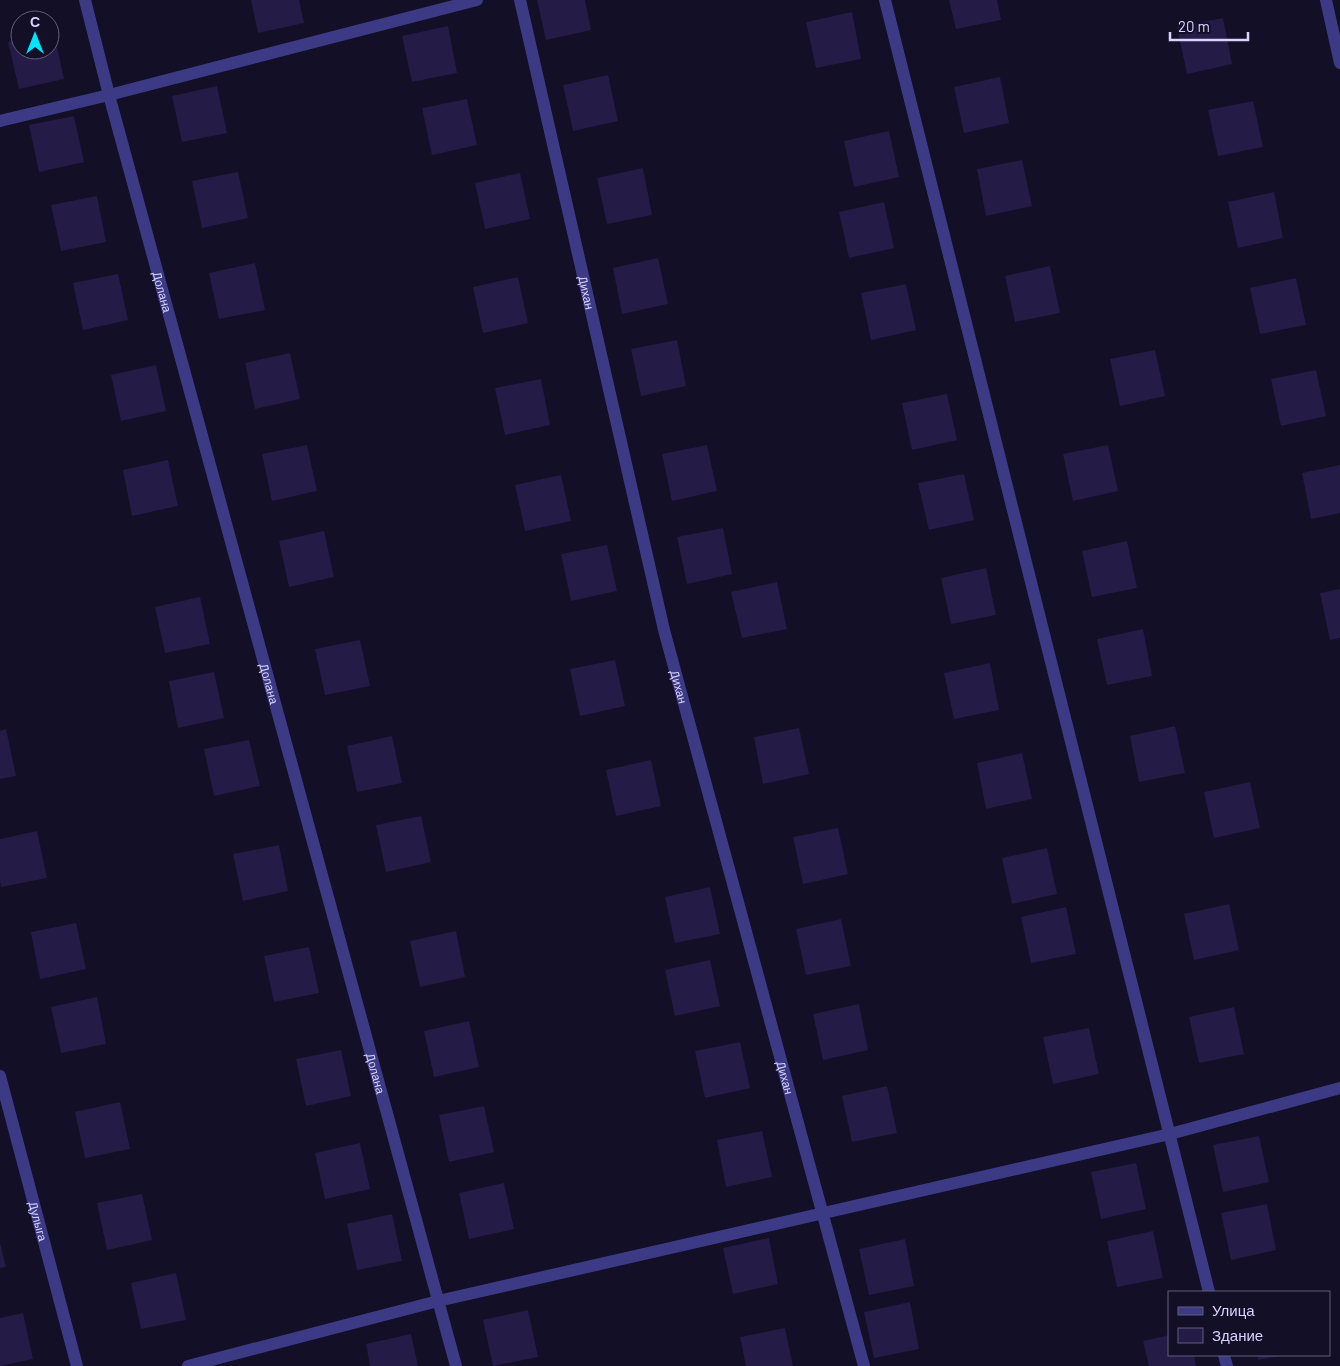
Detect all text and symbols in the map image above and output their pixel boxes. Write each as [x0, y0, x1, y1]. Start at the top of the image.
north arrow [10, 10, 60, 60]
scale bar [1170, 10, 1248, 42]
text: С [30, 13, 40, 30]
text: 20 m [1178, 17, 1210, 35]
street label: Долана [150, 270, 175, 314]
street label: Дихан [575, 274, 597, 311]
street label: Долана [256, 662, 282, 706]
street label: Дихан [667, 668, 691, 705]
street label: Долана [363, 1051, 388, 1095]
street label: Дихан [773, 1059, 797, 1096]
street label: Дулыга [26, 1200, 51, 1243]
legend [1168, 1291, 1330, 1356]
text: Улица [1212, 1301, 1255, 1319]
text: Здание [1212, 1326, 1263, 1344]

